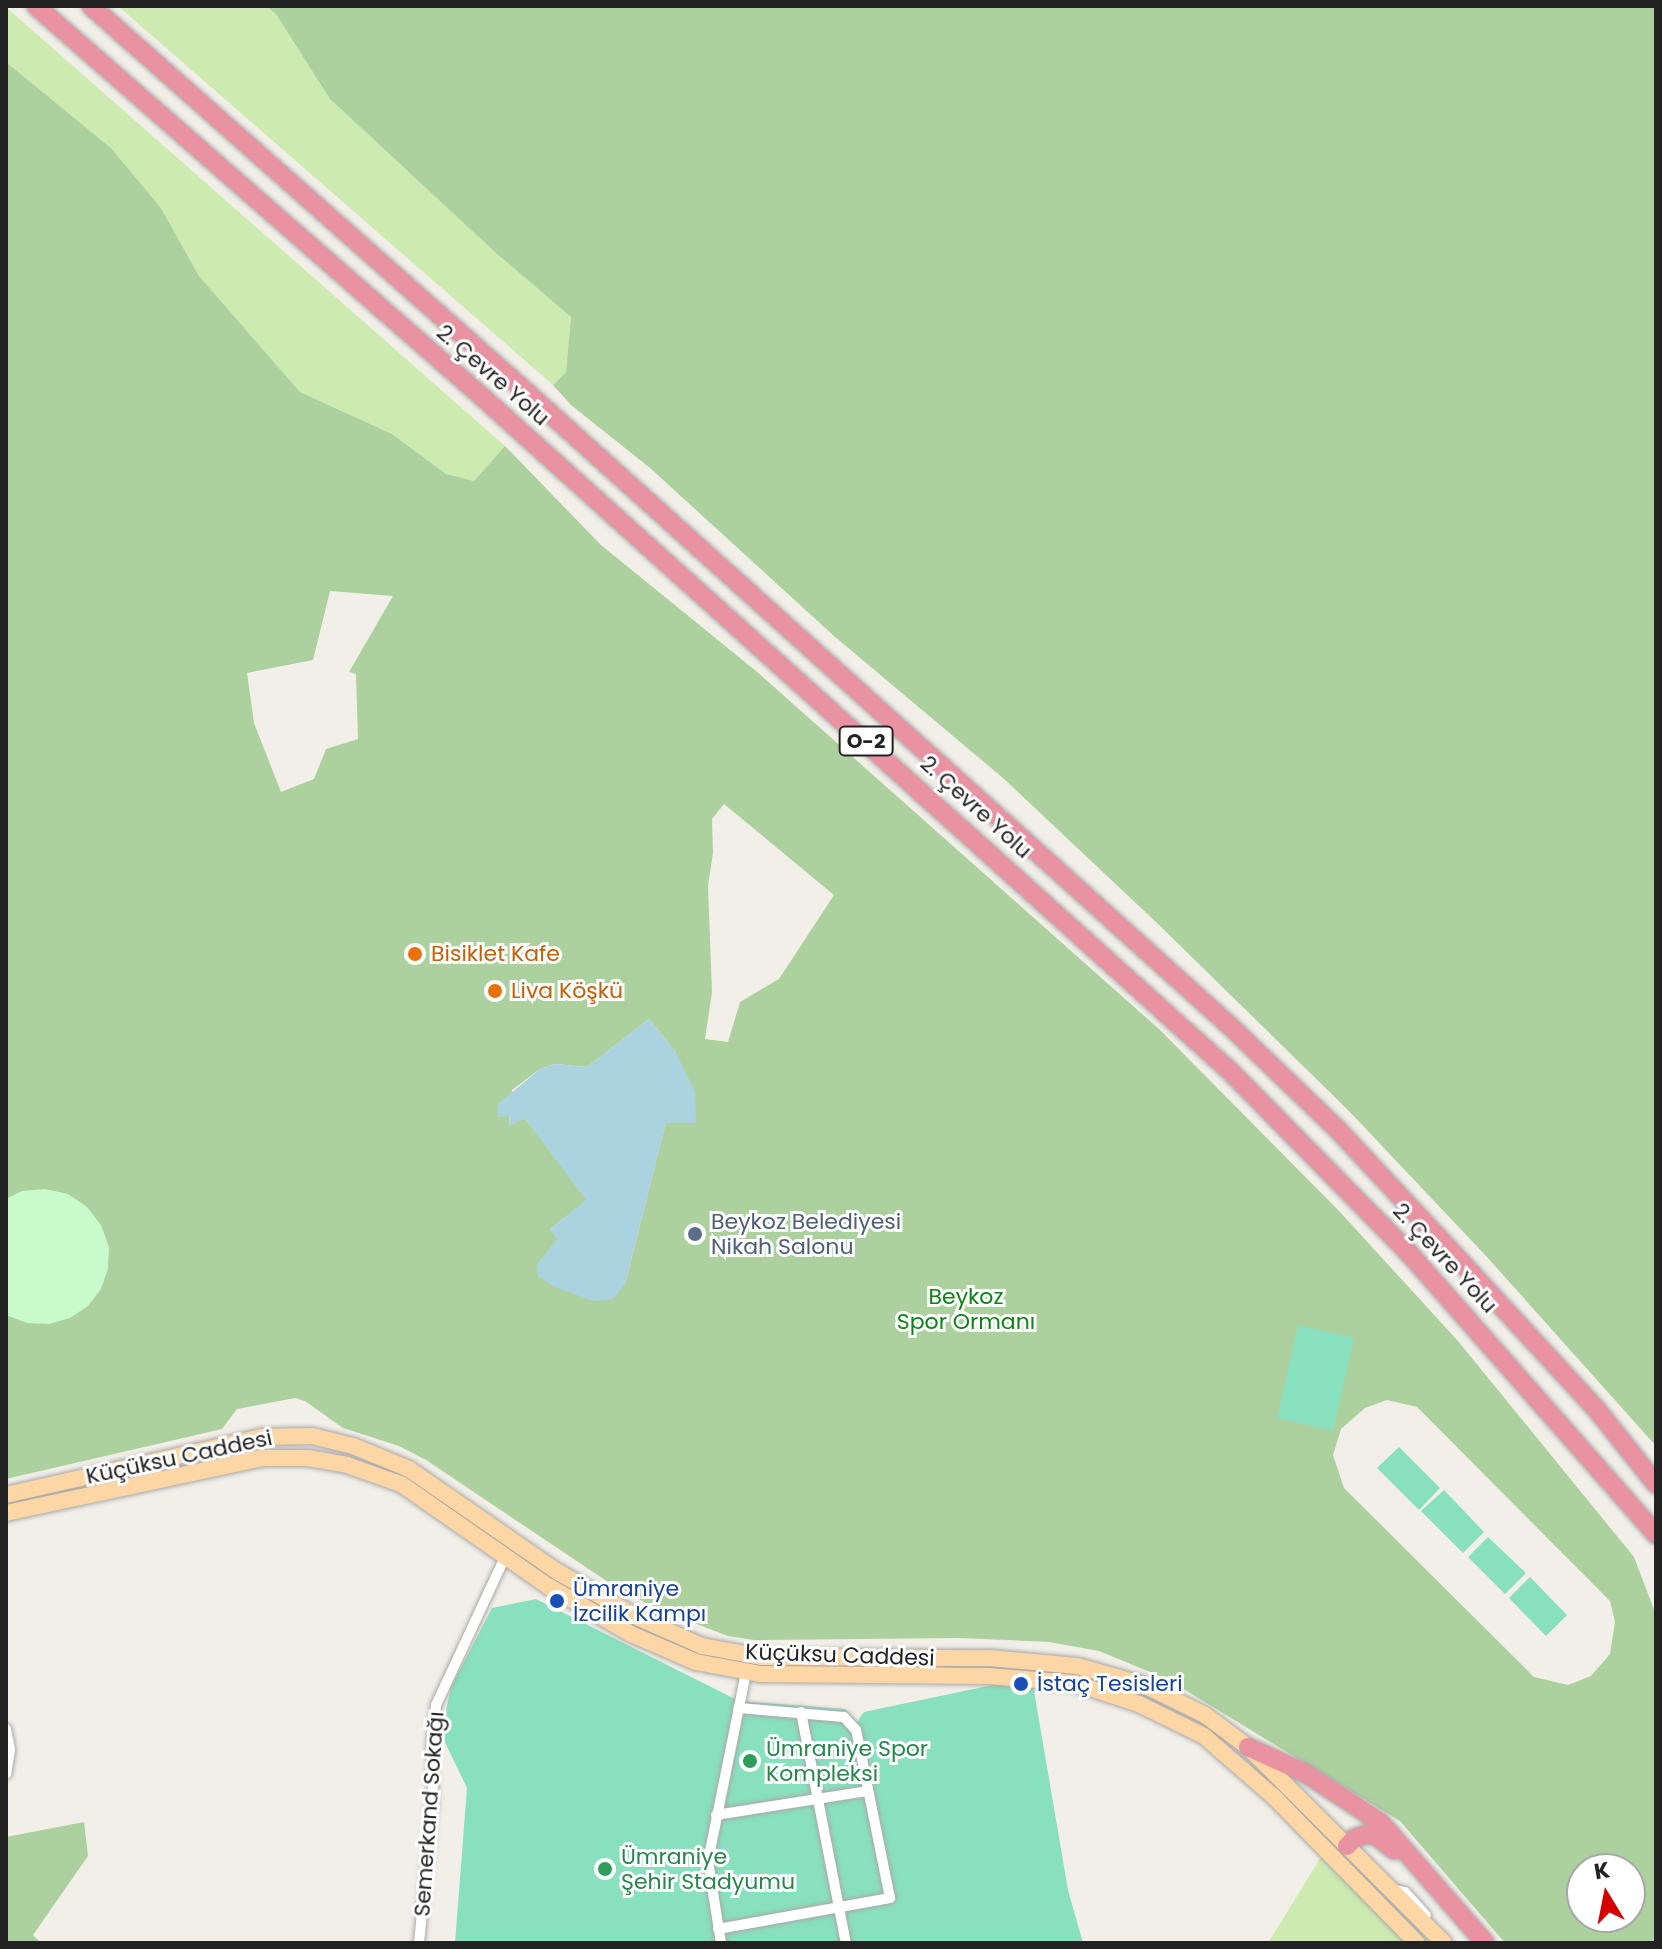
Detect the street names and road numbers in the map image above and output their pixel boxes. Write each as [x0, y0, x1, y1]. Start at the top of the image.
street label: 2. Çevre Yolu [431, 319, 555, 431]
road number: O-2 [838, 725, 894, 757]
street label: 2. Çevre Yolu [915, 750, 1037, 864]
street label: 2. Çevre Yolu [1388, 1198, 1502, 1318]
street label: Küçüksu Caddesi [84, 1424, 274, 1490]
street label: Küçüksu Caddesi [745, 1638, 935, 1672]
street label: Semerkand Sokağı [409, 1711, 449, 1917]

